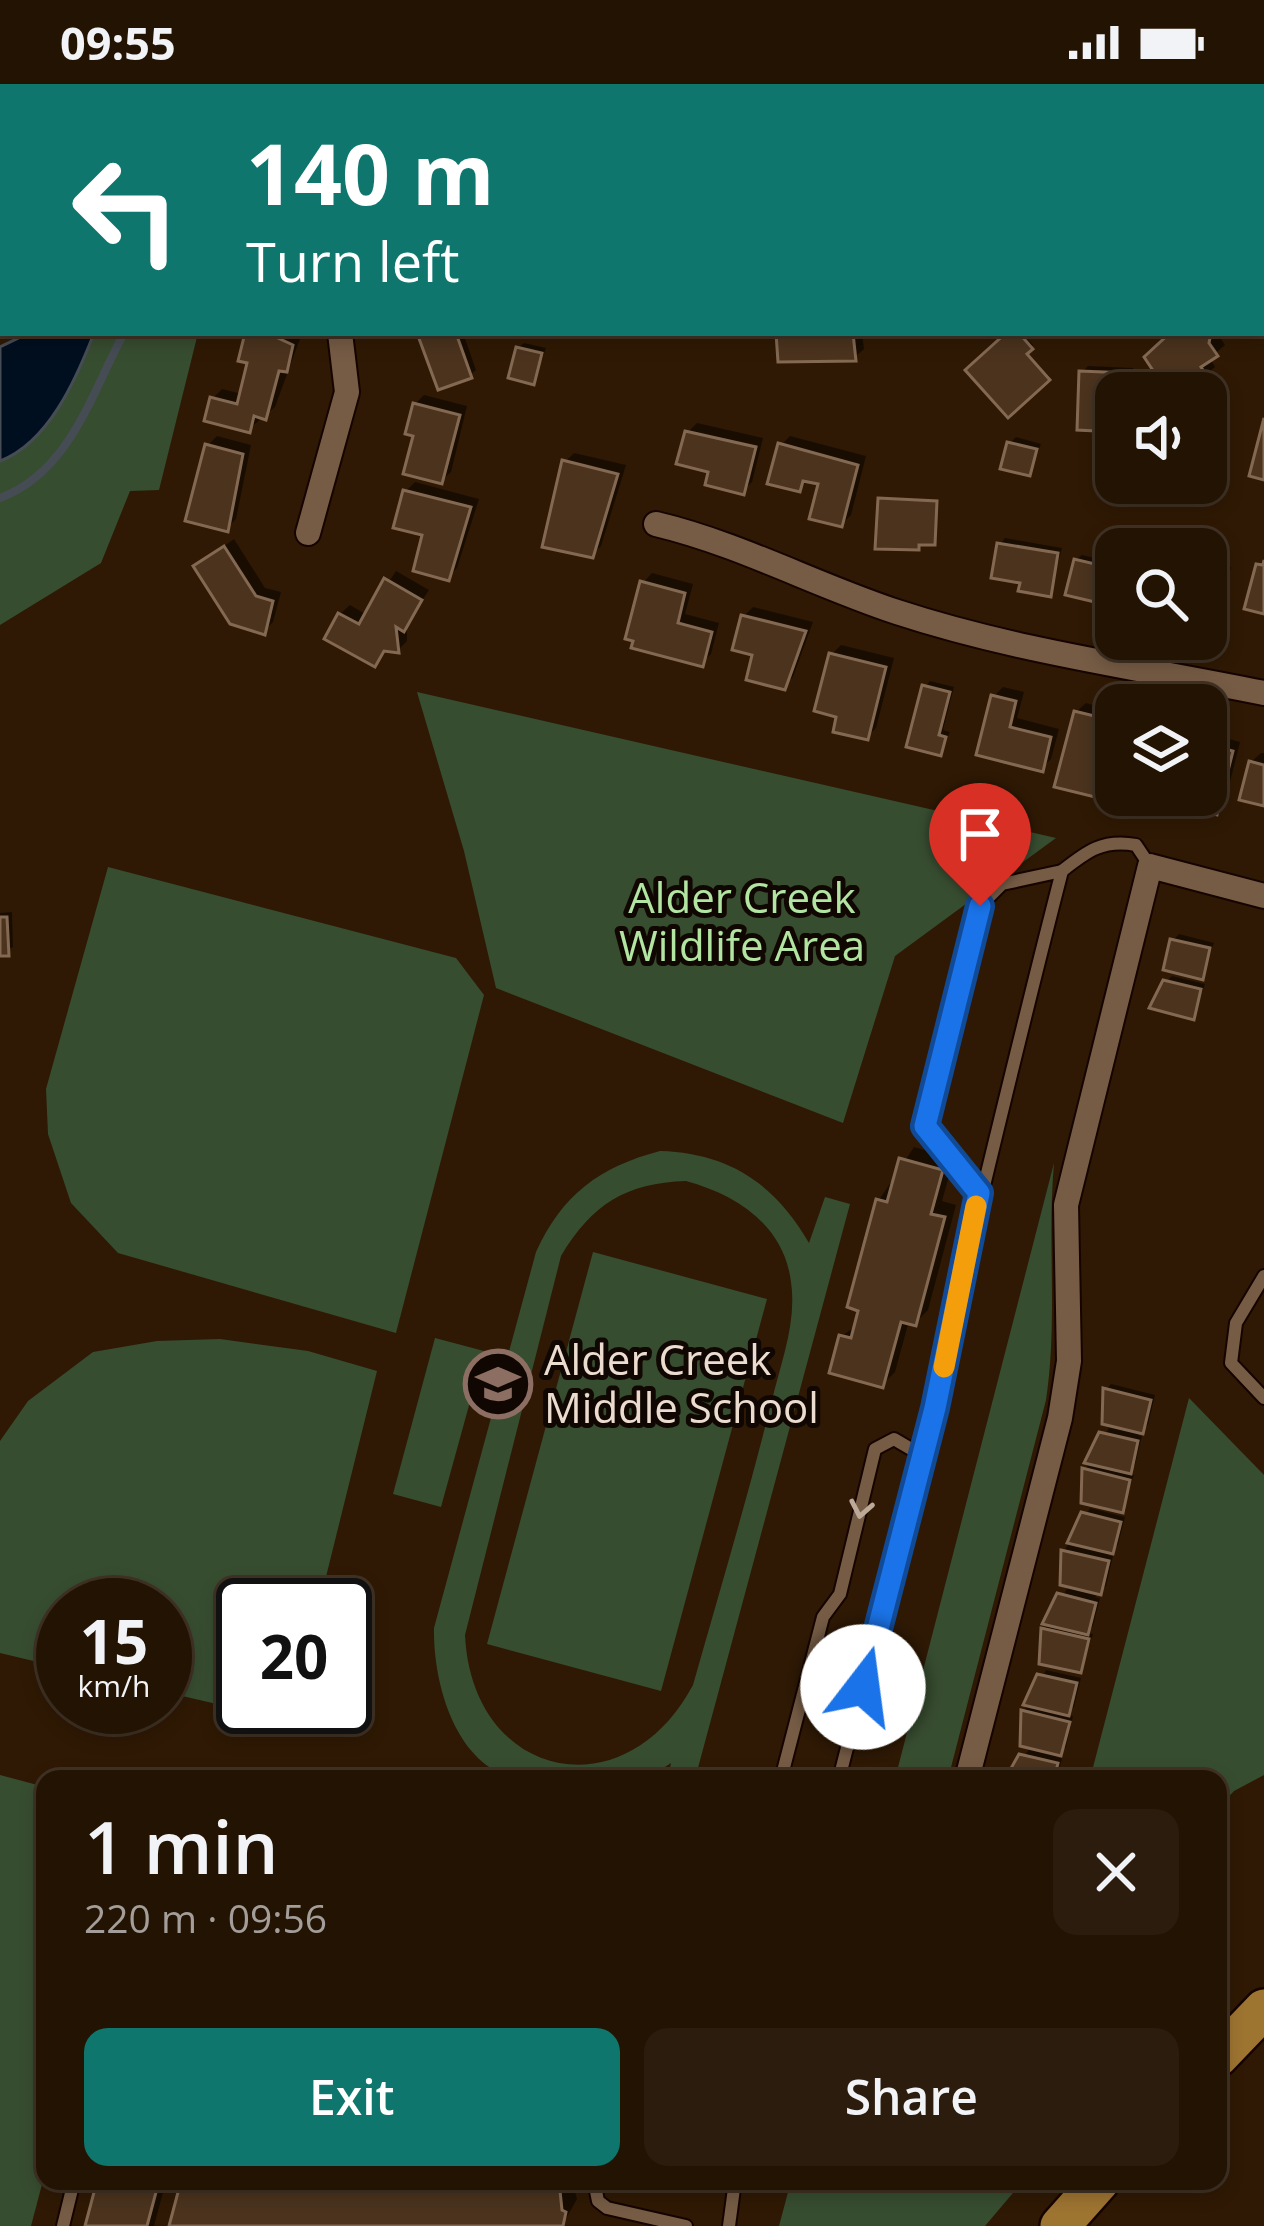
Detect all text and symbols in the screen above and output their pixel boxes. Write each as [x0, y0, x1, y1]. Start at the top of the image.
text: 09:55 [60, 12, 176, 73]
text: 140 m [246, 115, 494, 230]
icon: left [48, 132, 204, 288]
text: Turn left [246, 224, 459, 298]
map controls [1095, 372, 1227, 816]
button: sound [1095, 372, 1227, 504]
button: search [1095, 528, 1227, 660]
button: layers [1095, 684, 1227, 816]
pin [929, 783, 1031, 906]
icon: arrive [947, 801, 1013, 867]
park label: Alder Creek Wildlife Area [619, 868, 865, 973]
place label: Alder Creek Middle School [544, 1330, 819, 1435]
school or university icon: Alder Creek Middle School [463, 1349, 533, 1419]
one-way arrow [849, 1498, 875, 1518]
speed limit sign: 20 [216, 1578, 372, 1734]
text: 15 [80, 1600, 148, 1682]
position arrow [800, 1624, 926, 1750]
text: km/h [78, 1665, 150, 1706]
text: 1 min [84, 1797, 278, 1895]
button: close [1053, 1809, 1179, 1935]
text: 220 m · 09:56 [84, 1891, 327, 1944]
button: Exit [84, 2028, 620, 2166]
button: Share [644, 2028, 1179, 2166]

